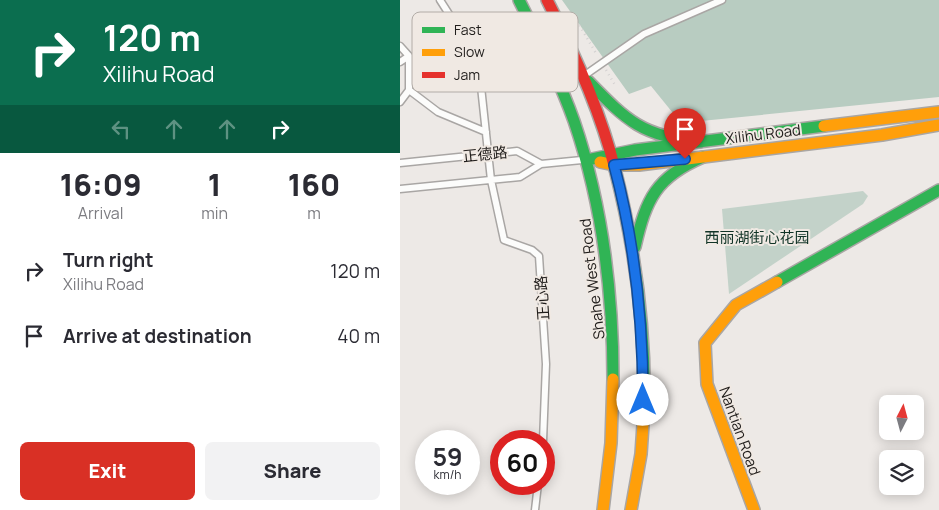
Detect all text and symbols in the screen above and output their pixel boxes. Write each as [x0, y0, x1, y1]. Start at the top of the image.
legend [412, 12, 578, 92]
text: 120 m [103, 14, 201, 62]
icon: right [20, 20, 85, 85]
text: Fast [454, 20, 482, 39]
text: Slow [454, 42, 485, 61]
text: Xilihu Road [103, 59, 214, 89]
text: Jam [454, 65, 480, 84]
pin [664, 108, 706, 159]
icon: left [107, 115, 135, 143]
icon: ahead [160, 115, 188, 143]
icon: ahead [213, 115, 241, 143]
icon: right [266, 115, 294, 143]
icon: arrive [671, 115, 699, 143]
street label: Xilihu Road [724, 119, 802, 149]
street label: 正德路 [462, 141, 508, 167]
text: 16:09 [60, 164, 142, 205]
text: 1 [208, 164, 221, 205]
text: 160 [288, 164, 340, 205]
text: Arrival [78, 202, 123, 224]
text: min [201, 202, 228, 224]
text: m [307, 202, 321, 224]
street label: Shahe West Road [574, 217, 610, 341]
park label: 西丽湖街心花园 [704, 227, 810, 248]
text: Turn right [63, 247, 153, 273]
icon: right [20, 257, 48, 285]
text: 120 m [330, 258, 380, 284]
text: Xilihu Road [63, 273, 144, 295]
street label: 正心路 [530, 275, 554, 321]
icon: arrive [20, 322, 48, 350]
text: Arrive at destination [63, 323, 252, 349]
text: 40 m [337, 323, 380, 349]
position arrow [616, 373, 668, 425]
street label: Nantian Road [714, 384, 766, 478]
north arrow [879, 395, 924, 440]
map controls [879, 395, 924, 495]
speed limit sign: 60 [490, 430, 555, 495]
text: 59 [432, 439, 463, 474]
button: Exit [20, 442, 195, 500]
button: Share [205, 442, 380, 500]
button: layers [879, 450, 924, 495]
text: km/h [434, 466, 461, 483]

